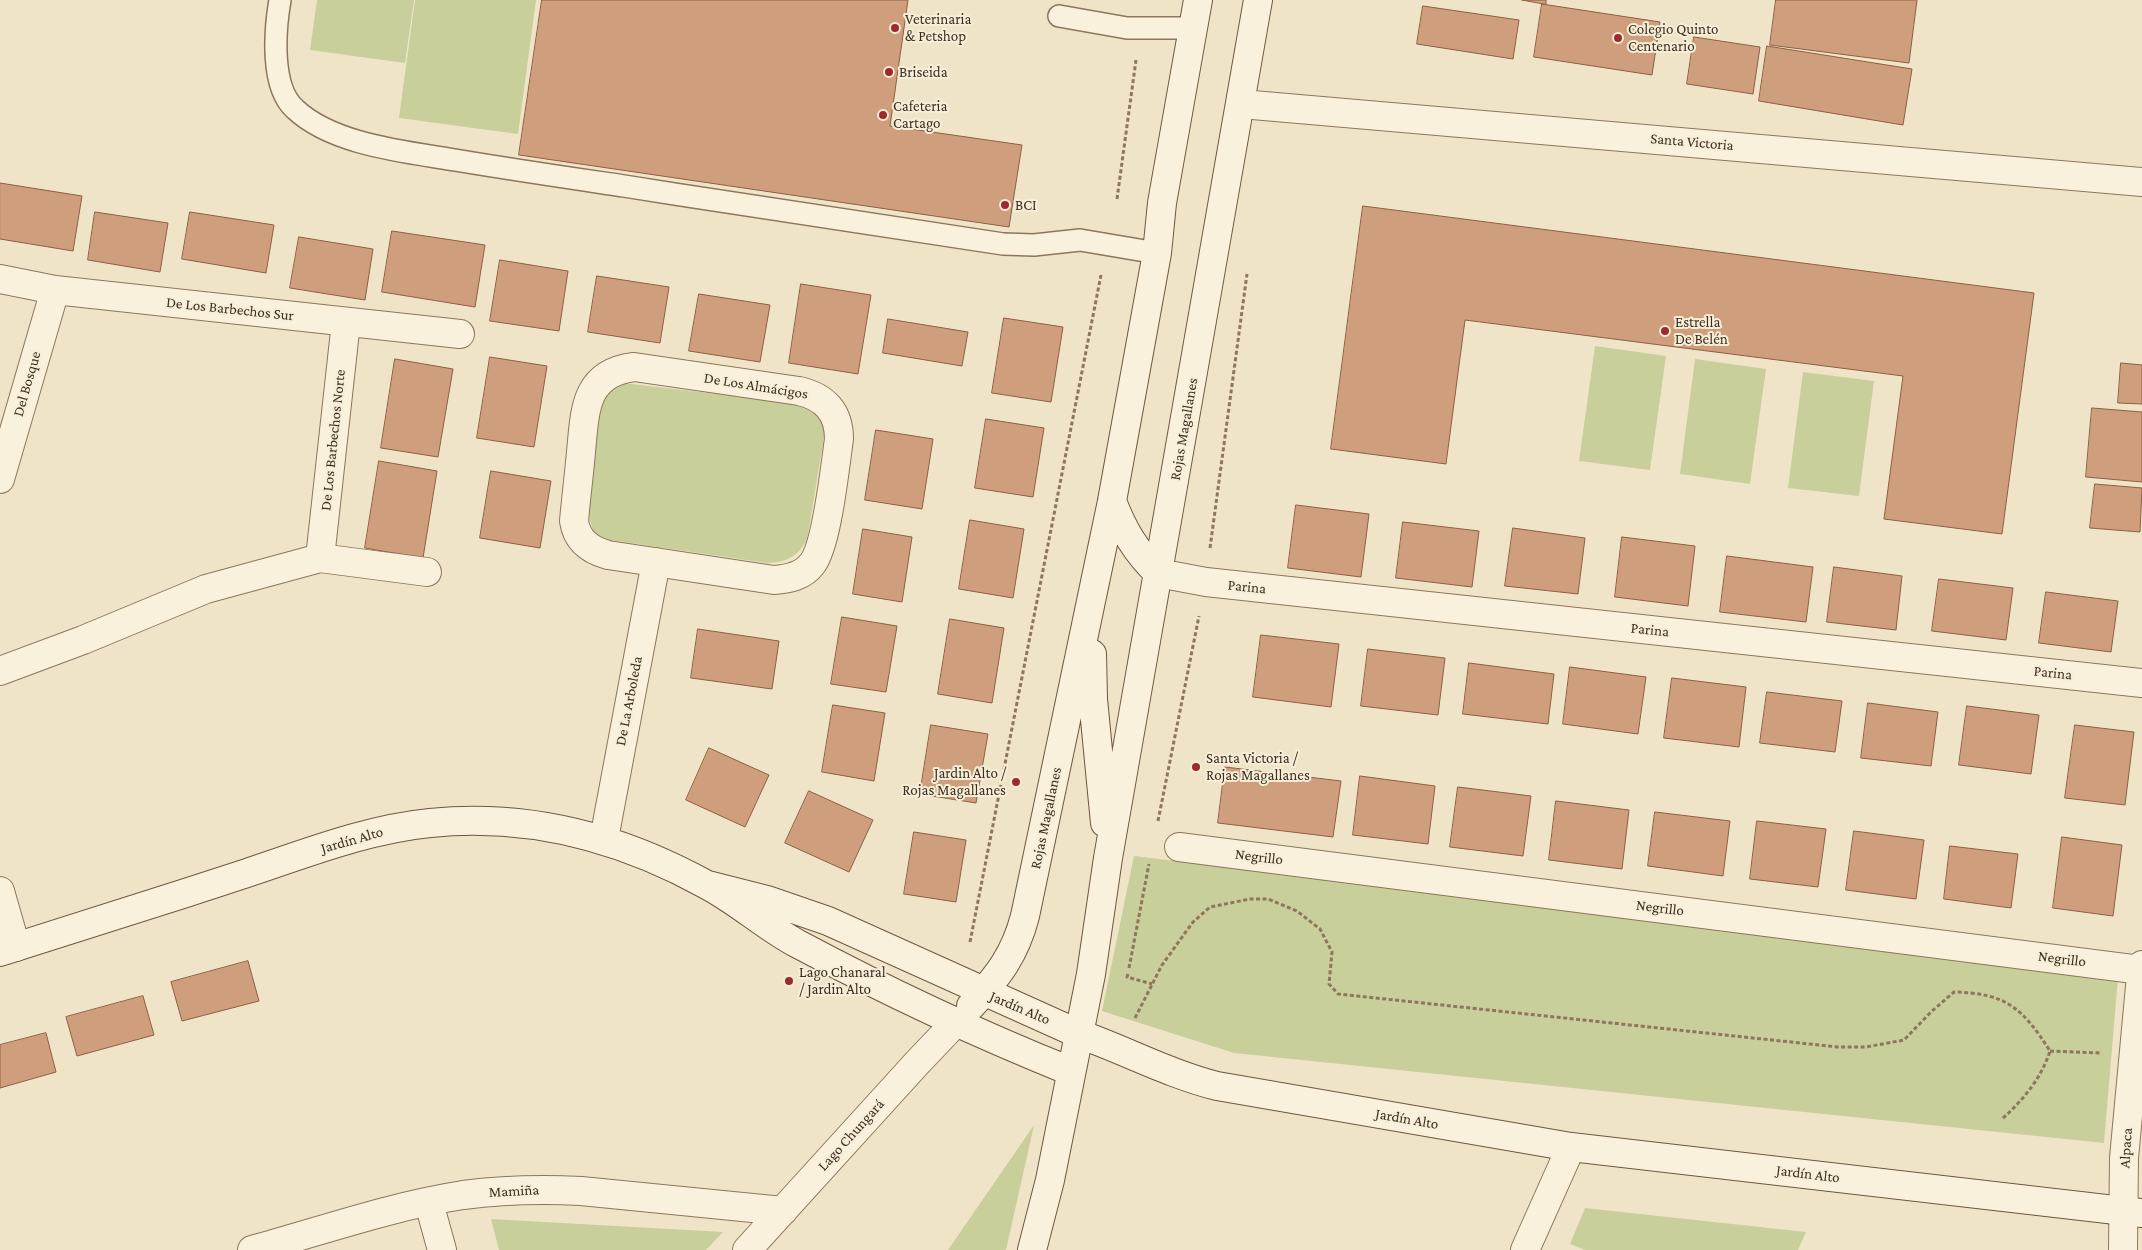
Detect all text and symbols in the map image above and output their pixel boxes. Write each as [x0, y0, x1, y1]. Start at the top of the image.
place label: Veterinaria & Petshop [905, 10, 971, 45]
place label: Colegio Quinto Centenario [1628, 20, 1718, 55]
marker: Veterinaria & Petshop [889, 22, 901, 34]
marker: Colegio Quinto Centenario [1612, 32, 1624, 44]
place label: Briseida [899, 63, 948, 81]
marker: Briseida [883, 66, 895, 78]
place label: Cafeteria Cartago [893, 97, 947, 132]
marker: Cafeteria Cartago [877, 109, 889, 121]
street label: Santa Victoria [1650, 129, 1734, 155]
place label: BCI [1015, 196, 1037, 214]
marker: BCI [999, 199, 1011, 211]
street label: De Los Barbechos Sur [165, 293, 295, 325]
place label: Estrella De Belén [1675, 313, 1728, 348]
marker: Estrella De Belén [1659, 325, 1671, 337]
street label: Del Bosque [9, 349, 45, 419]
street label: De Los Barbechos Norte [317, 368, 349, 512]
street label: De Los Almácigos [703, 369, 809, 403]
street label: Rojas Magallanes [1166, 376, 1202, 482]
street label: Parina [1227, 576, 1267, 598]
street label: Parina [1630, 619, 1670, 641]
street label: De La Arboleda [611, 655, 647, 747]
street label: Parina [2033, 662, 2073, 684]
place label: Santa Victoria / Rojas Magallanes [1206, 749, 1310, 784]
marker: Santa Victoria / Rojas Magallanes [1190, 761, 1202, 773]
place label: Jardin Alto / Rojas Magallanes [902, 764, 1006, 799]
street label: Rojas Magallanes [1026, 765, 1066, 871]
marker: Jardin Alto / Rojas Magallanes [1010, 776, 1022, 788]
street label: Jardín Alto [319, 823, 385, 857]
street label: Negrillo [1234, 845, 1284, 869]
street label: Negrillo [1635, 896, 1685, 920]
street label: Negrillo [2037, 947, 2087, 971]
place label: Lago Chanaral / Jardin Alto [799, 963, 886, 998]
marker: Lago Chanaral / Jardin Alto [783, 975, 795, 987]
street label: Jardín Alto [987, 987, 1053, 1029]
street label: Lago Chungará [814, 1095, 888, 1175]
street label: Jardín Alto [1374, 1105, 1440, 1133]
street label: Alpaca [2116, 1127, 2136, 1169]
street label: Jardín Alto [1775, 1161, 1841, 1187]
street label: Mamiña [488, 1181, 540, 1201]

